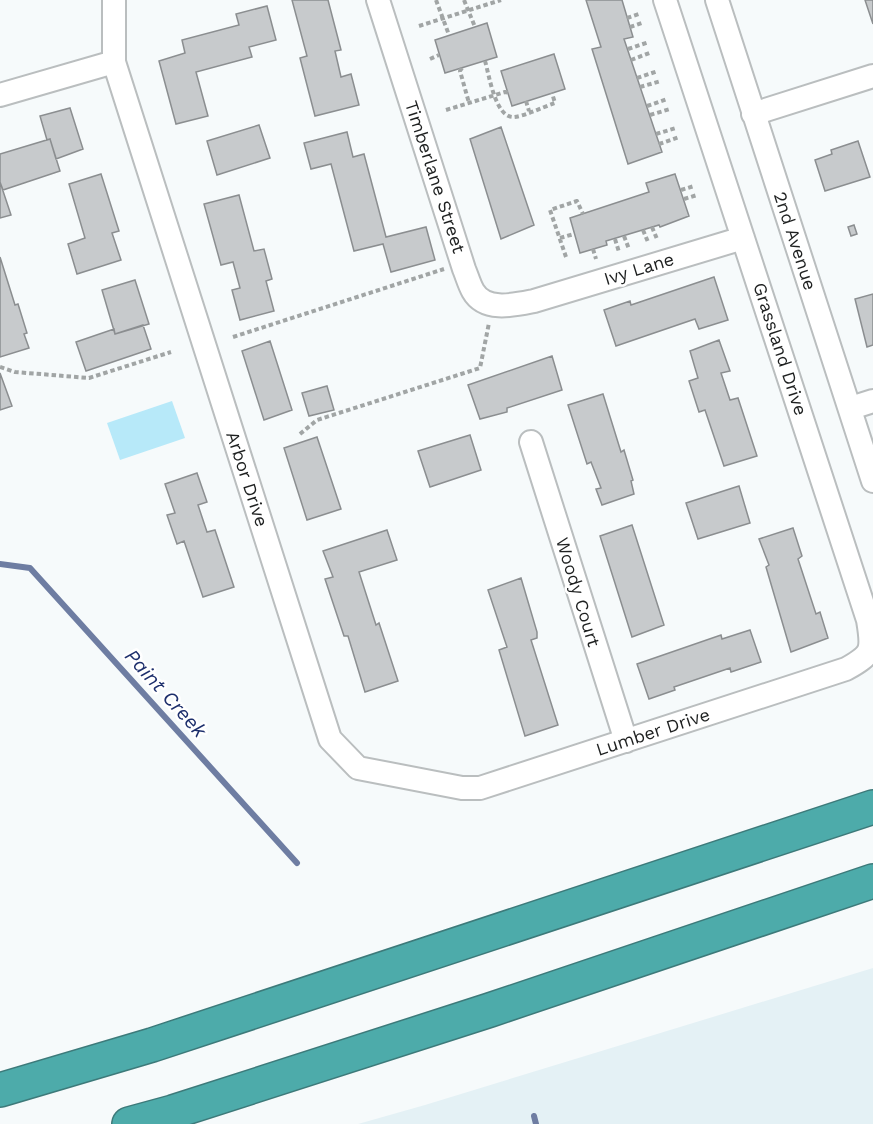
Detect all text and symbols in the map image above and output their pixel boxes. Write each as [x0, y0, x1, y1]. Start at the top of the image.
street label: Timberlane Street [401, 98, 470, 256]
street label: 2nd Avenue [770, 189, 821, 293]
street label: Ivy Lane [601, 248, 676, 289]
street label: Grassland Drive [749, 280, 812, 418]
street label: Arbor Drive [222, 428, 273, 529]
street label: Woody Court [552, 535, 605, 649]
water label: Paint Creek [120, 644, 213, 743]
street label: Lumber Drive [593, 703, 712, 760]

